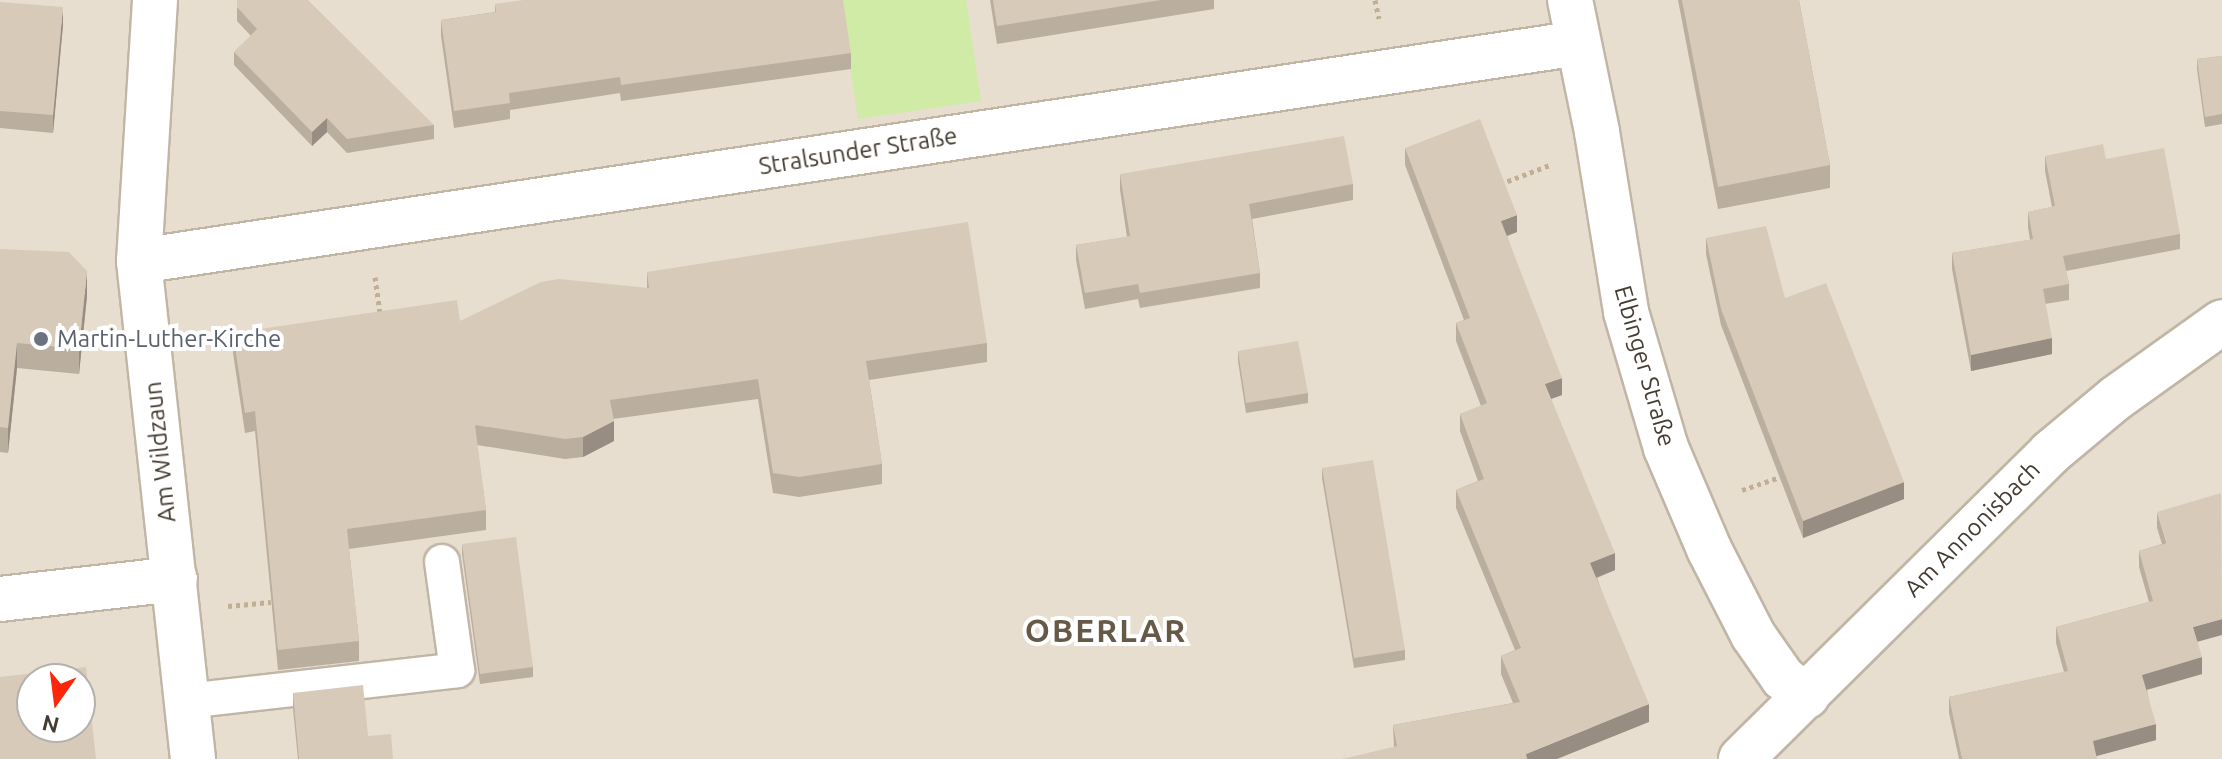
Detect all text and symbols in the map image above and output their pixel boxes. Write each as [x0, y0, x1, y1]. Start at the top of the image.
street label: Stralsunder Straße [757, 121, 959, 181]
street label: Elbinger Straße [1608, 282, 1682, 450]
place label: Martin-Luther-Kirche [57, 325, 281, 353]
marker: Martin-Luther-Kirche [32, 330, 50, 348]
street label: Am Wildzaun [138, 380, 182, 524]
street label: Am Annonisbach [1898, 455, 2046, 603]
district label: OBERLAR [1025, 611, 1187, 649]
north arrow [16, 663, 96, 743]
text: N [40, 711, 62, 739]

